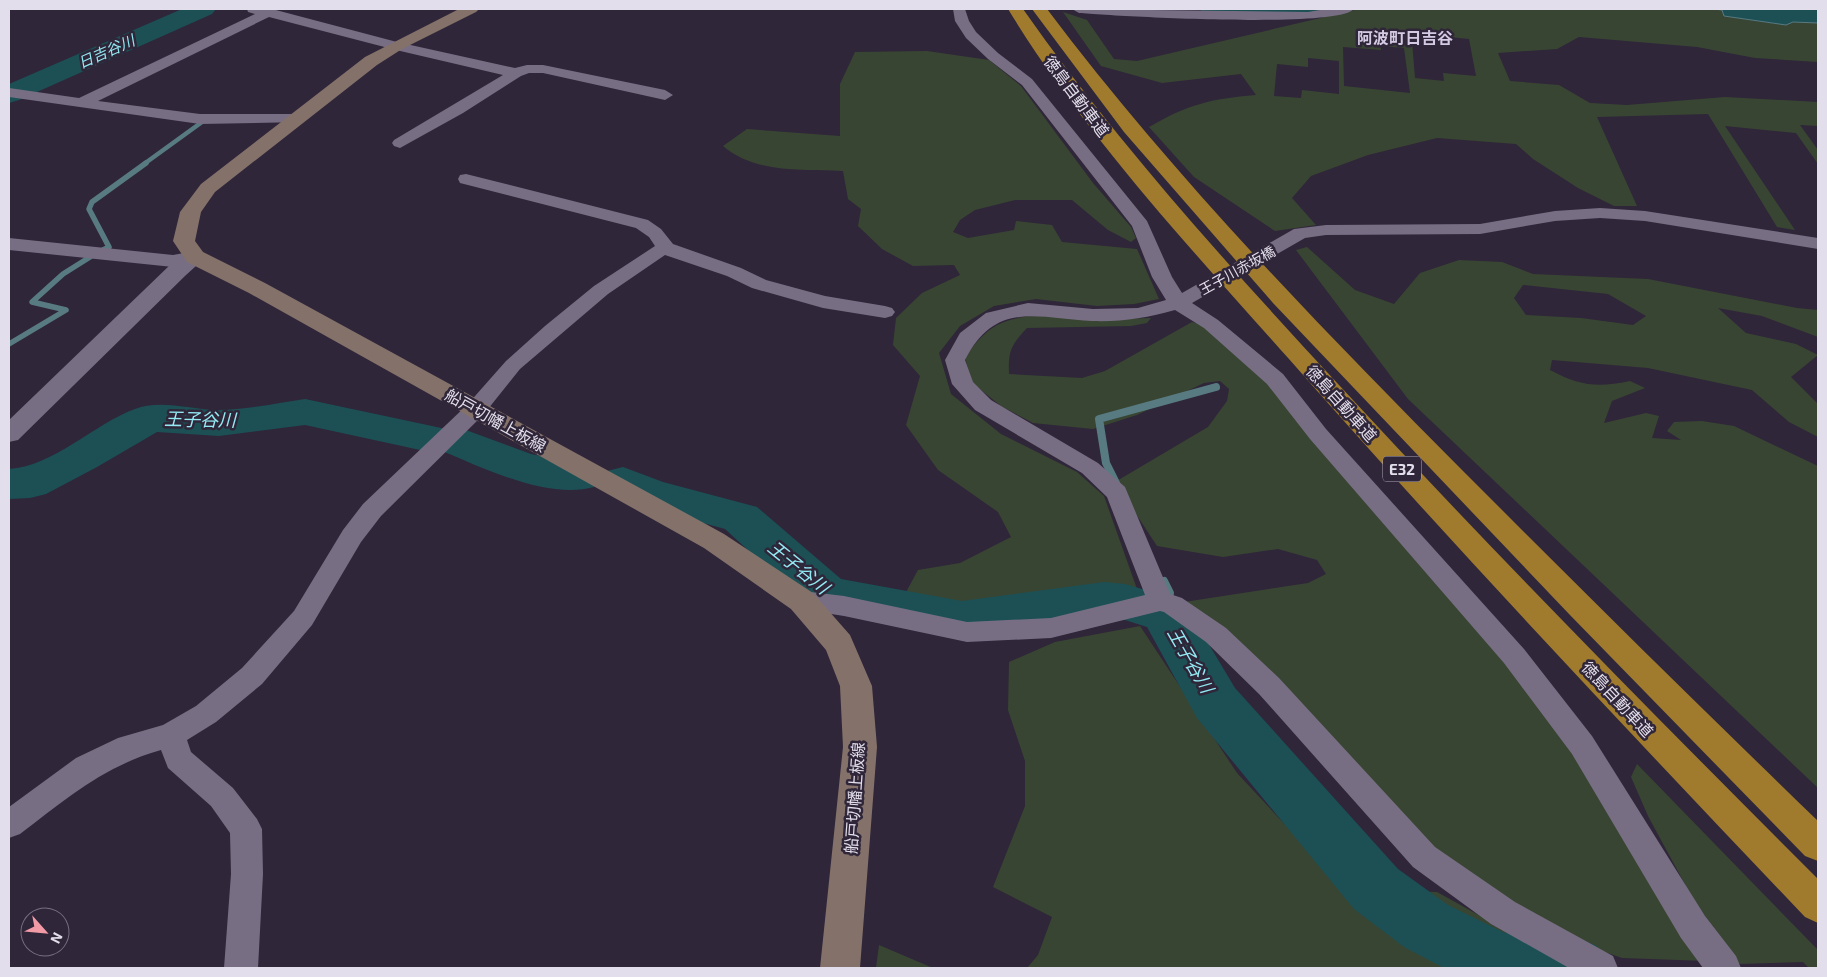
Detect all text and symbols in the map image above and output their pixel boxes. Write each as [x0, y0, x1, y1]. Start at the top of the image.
district label: 阿波町日吉谷 [1357, 28, 1453, 47]
water label: 日吉谷川 [75, 30, 139, 71]
street label: 徳島自動車道 [1041, 52, 1113, 140]
street label: 王子川赤坂橋 [1196, 242, 1278, 298]
street label: 徳島自動車道 [1303, 361, 1381, 445]
street label: 船戸切幡上板線 [442, 385, 550, 455]
water label: 王子谷川 [164, 407, 238, 431]
road number: E32 [1383, 456, 1421, 482]
water label: 王子谷川 [764, 536, 835, 599]
water label: 王子谷川 [1163, 623, 1220, 698]
street label: 徳島自動車道 [1578, 657, 1658, 741]
street label: 船戸切幡上板線 [841, 741, 867, 855]
north arrow [20, 907, 70, 957]
text: N [47, 930, 67, 946]

